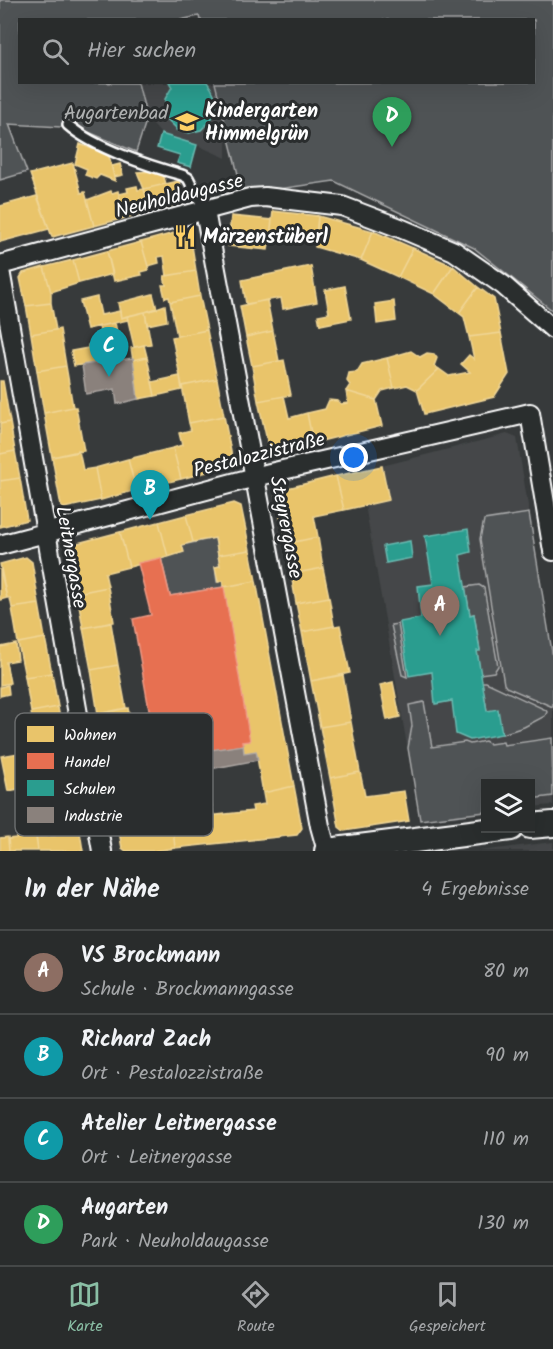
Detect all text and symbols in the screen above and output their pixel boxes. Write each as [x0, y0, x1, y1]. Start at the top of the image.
search box [18, 18, 535, 84]
text: Hier suchen [87, 34, 196, 69]
icon: search [39, 35, 72, 68]
place label: Kindergarten Himmelgrün [205, 96, 318, 151]
park label: Augartenbad [64, 98, 169, 130]
pin: D [372, 98, 412, 147]
school or university icon: Kindergarten Himmelgrün [174, 109, 200, 135]
street label: Neuholdaugasse [112, 166, 247, 228]
place label: Märzenstüberl [203, 222, 328, 254]
restaurant icon: Märzenstüberl [172, 223, 198, 249]
pin: C [90, 328, 128, 377]
street label: Pestalozzistraße [190, 424, 329, 488]
your location [339, 443, 368, 472]
pin: B [130, 470, 170, 520]
street label: Steyrergasse [259, 473, 311, 581]
street label: Leitnergasse [45, 504, 95, 611]
pin: A [420, 586, 460, 636]
legend [15, 713, 213, 836]
text: Wohnen [64, 723, 117, 748]
text: Handel [64, 750, 110, 775]
text: Schulen [64, 777, 116, 802]
map controls [481, 779, 535, 833]
button: layers [481, 779, 535, 833]
text: Industrie [64, 804, 122, 829]
text: In der Nähe [24, 869, 160, 911]
text: 4 Ergebnisse [421, 874, 529, 906]
text: VS Brockmann [81, 939, 220, 974]
text: A [37, 956, 50, 988]
text: 80 m [483, 956, 529, 988]
text: Schule · Brockmanngasse [81, 974, 294, 1006]
text: Richard Zach [81, 1023, 211, 1058]
text: B [37, 1040, 50, 1072]
text: 90 m [485, 1040, 529, 1072]
text: Ort · Pestalozzistraße [81, 1058, 263, 1090]
text: Atelier Leitnergasse [81, 1107, 277, 1142]
text: C [37, 1124, 50, 1156]
text: 110 m [483, 1124, 529, 1156]
text: Ort · Leitnergasse [81, 1142, 232, 1174]
text: Augarten [81, 1191, 168, 1226]
text: D [37, 1208, 50, 1240]
text: 130 m [477, 1208, 529, 1240]
text: Park · Neuholdaugasse [81, 1226, 269, 1258]
tab: Karte [67, 1278, 103, 1339]
tab: Route [237, 1278, 275, 1339]
tab: Gespeichert [409, 1278, 486, 1339]

